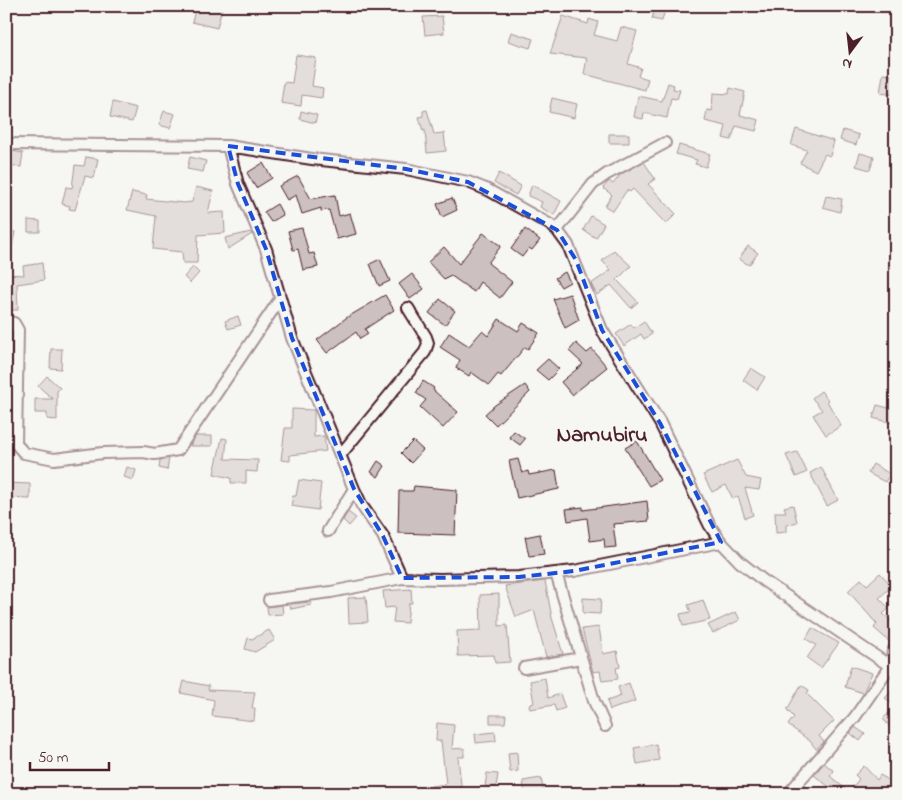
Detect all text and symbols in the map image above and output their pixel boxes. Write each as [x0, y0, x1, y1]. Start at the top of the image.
north arrow [824, 28, 874, 78]
text: N [840, 52, 854, 74]
district label: Namubiru [556, 420, 648, 452]
scale bar [30, 740, 109, 772]
text: 50 m [38, 747, 69, 769]

